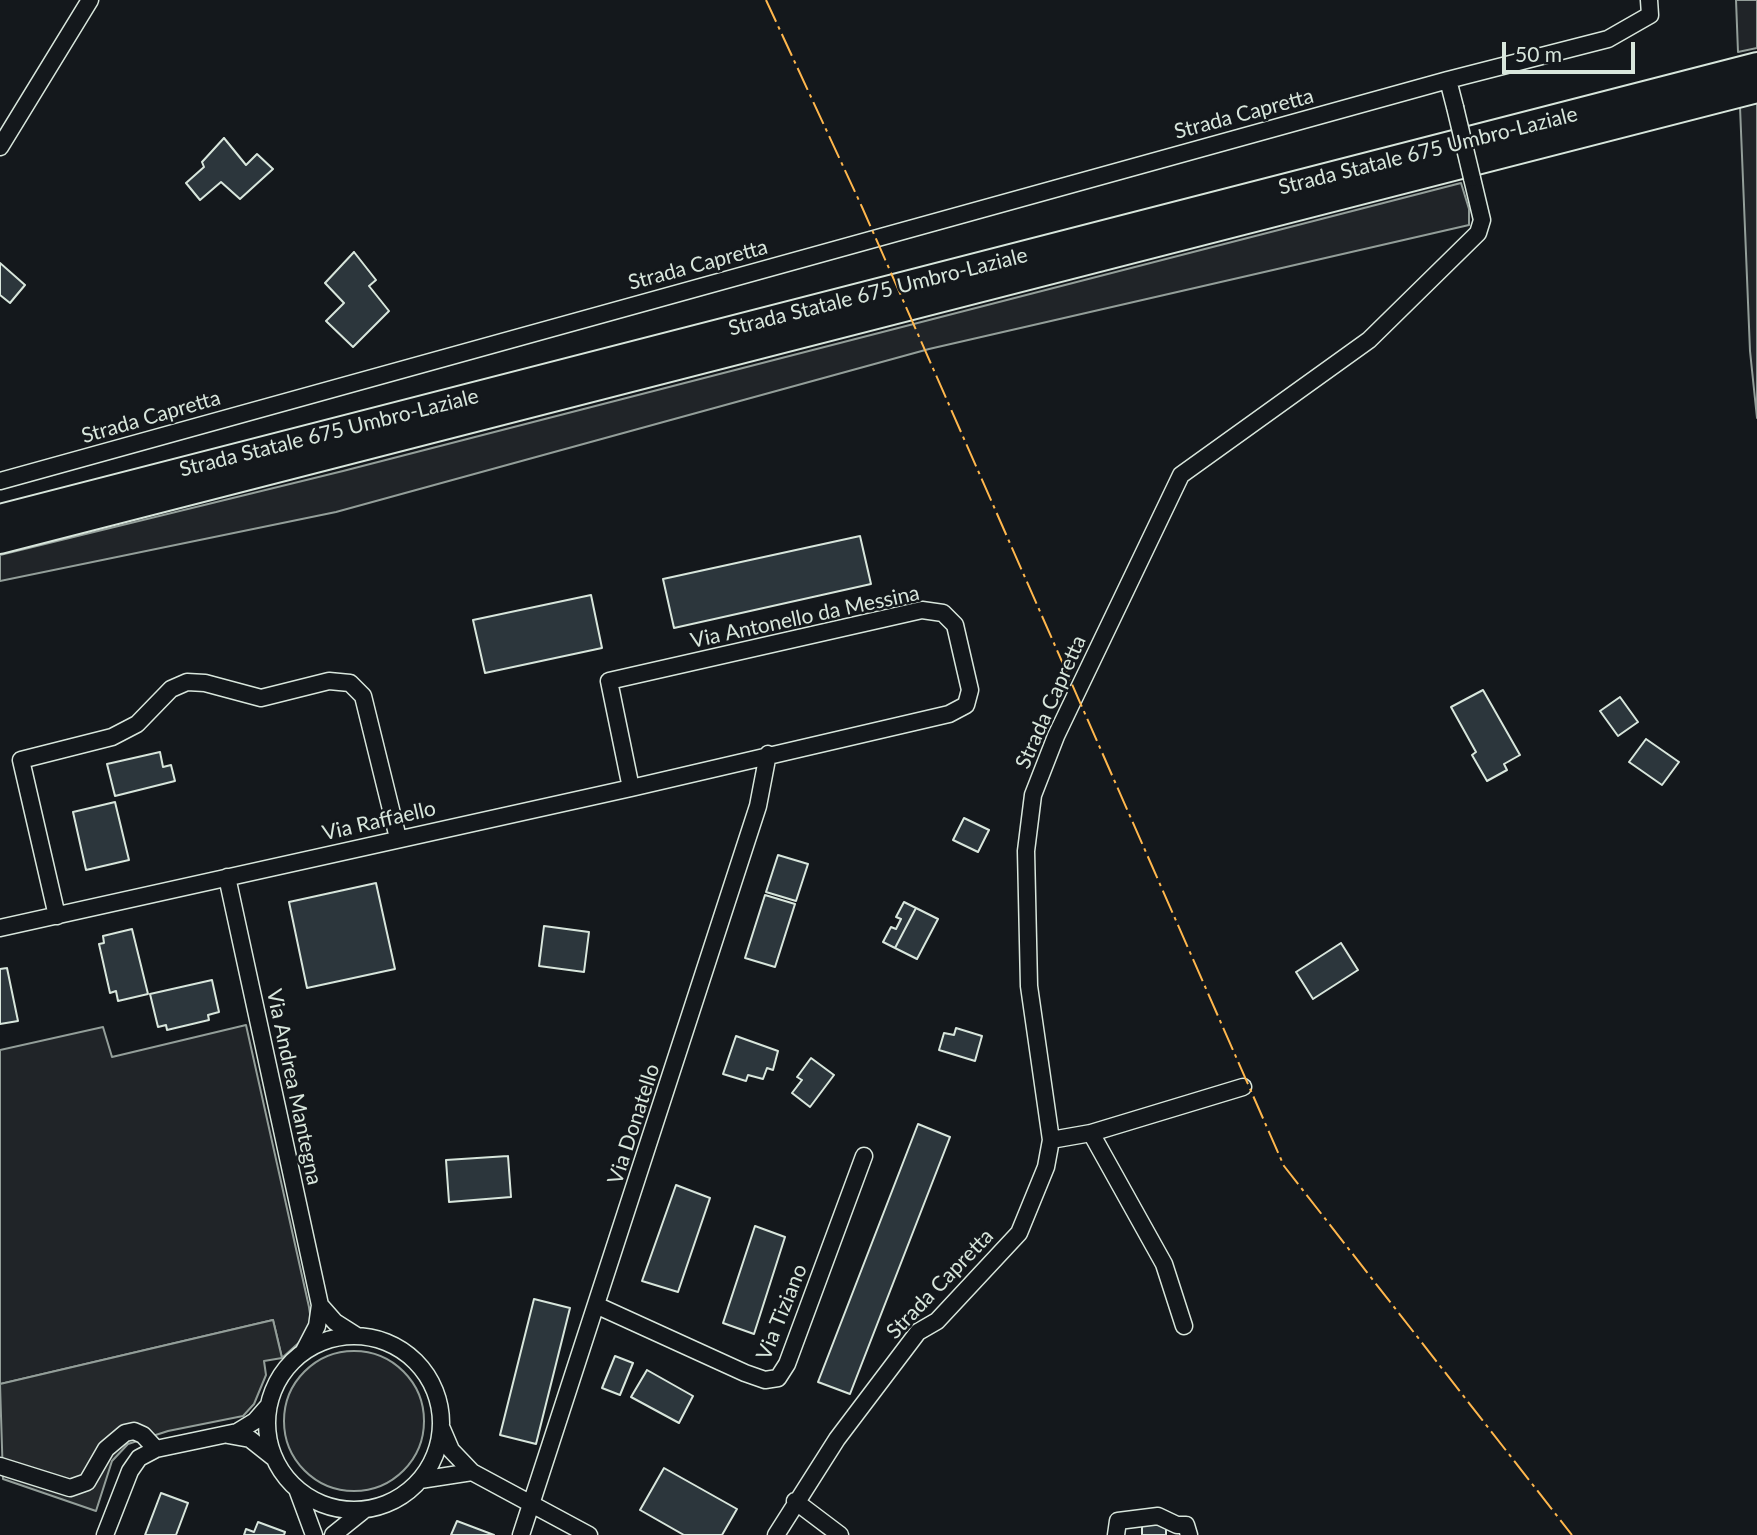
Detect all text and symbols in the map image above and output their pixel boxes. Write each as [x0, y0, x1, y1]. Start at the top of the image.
scale bar [1505, 28, 1638, 72]
text: 50 m [1515, 41, 1562, 66]
street label: Strada Capretta [1172, 83, 1316, 145]
street label: Strada Statale 675 Umbro-Laziale [1276, 102, 1580, 200]
street label: Strada Capretta [626, 234, 770, 296]
street label: Strada Statale 675 Umbro-Laziale [726, 243, 1030, 341]
street label: Strada Statale 675 Umbro-Laziale [177, 384, 481, 482]
street label: Strada Capretta [79, 385, 223, 449]
street label: Via Antonello da Messina [688, 580, 922, 654]
street label: Strada Capretta [1010, 631, 1092, 773]
street label: Via Raffaello [320, 796, 438, 846]
street label: Via Andrea Mantegna [261, 987, 327, 1187]
street label: Via Donatello [603, 1061, 665, 1187]
street label: Strada Capretta [881, 1224, 999, 1344]
street label: Via Tiziano [751, 1260, 813, 1364]

